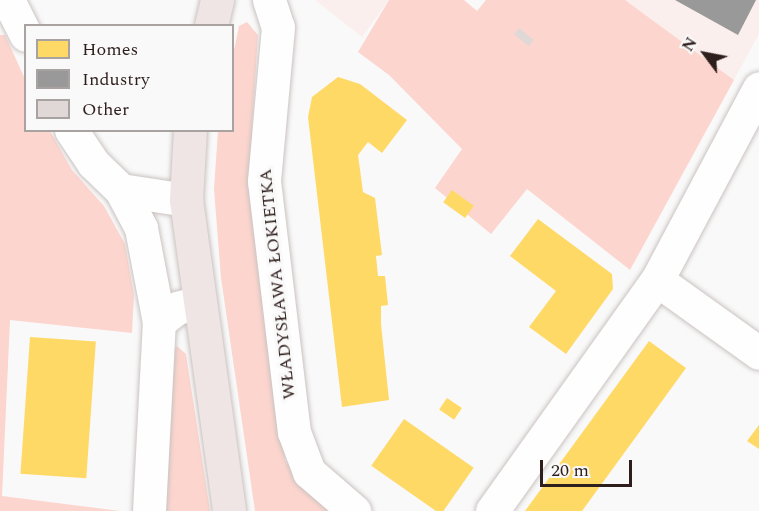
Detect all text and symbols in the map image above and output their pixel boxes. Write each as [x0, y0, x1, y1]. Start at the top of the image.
legend [24, 24, 234, 132]
north arrow [675, 24, 735, 84]
text: N [676, 33, 703, 56]
text: Homes [82, 36, 138, 63]
text: Industry [82, 66, 150, 93]
text: Other [82, 96, 129, 123]
street label: WŁADYSŁAWA ŁOKIETKA [255, 167, 301, 401]
scale bar [543, 448, 634, 486]
text: 20 m [551, 457, 589, 484]

